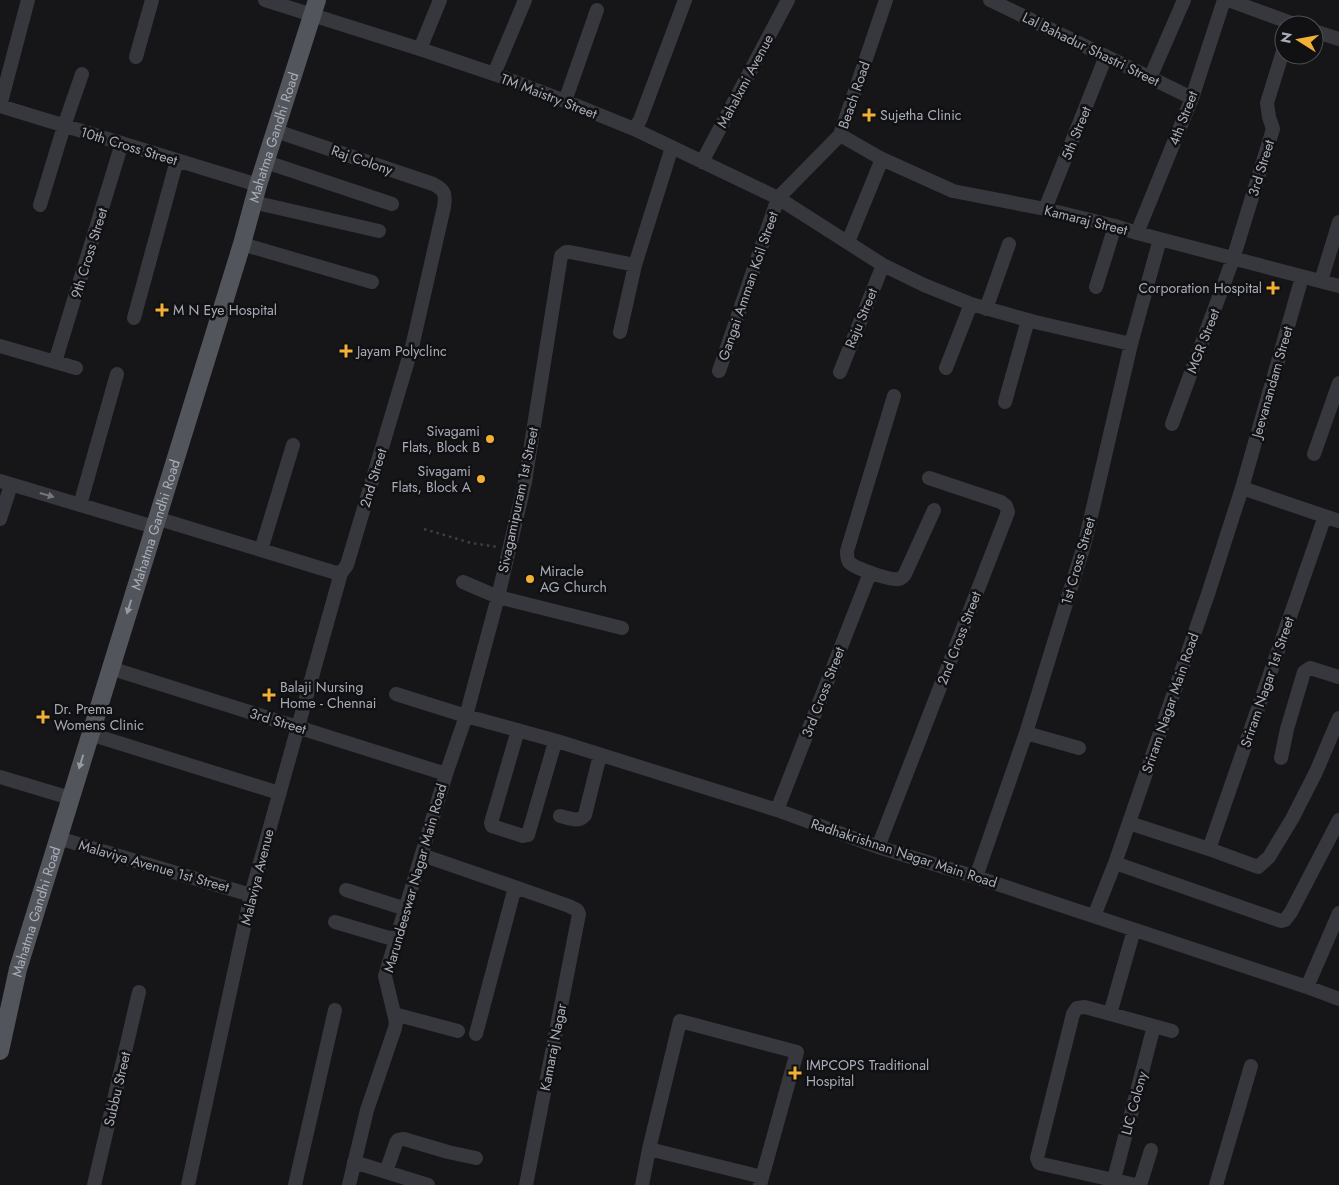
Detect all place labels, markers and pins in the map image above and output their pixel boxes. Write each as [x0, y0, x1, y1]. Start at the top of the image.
place label: Sujetha Clinic [880, 105, 962, 125]
marker: Sujetha Clinic [862, 108, 876, 122]
place label: Corporation Hospital [1138, 278, 1262, 298]
marker: Corporation Hospital [1266, 281, 1280, 295]
place label: M N Eye Hospital [173, 300, 277, 320]
marker: M N Eye Hospital [155, 303, 169, 317]
place label: Jayam Polyclinc [355, 341, 447, 361]
marker: Jayam Polyclinc [339, 344, 353, 358]
place label: Sivagami Flats, Block B [402, 421, 480, 457]
marker: Sivagami Flats, Block B [484, 433, 496, 445]
place label: Sivagami Flats, Block A [392, 461, 472, 497]
marker: Sivagami Flats, Block A [475, 473, 487, 485]
place label: Miracle AG Church [540, 561, 607, 597]
marker: Miracle AG Church [524, 573, 536, 585]
place label: Balaji Nursing Home - Chennai [280, 677, 376, 713]
marker: Balaji Nursing Home - Chennai [262, 688, 276, 702]
place label: Dr. Prema Womens Clinic [54, 699, 144, 735]
marker: Dr. Prema Womens Clinic [36, 710, 50, 724]
place label: IMPCOPS Traditional Hospital [806, 1055, 929, 1091]
marker: IMPCOPS Traditional Hospital [788, 1066, 802, 1080]

